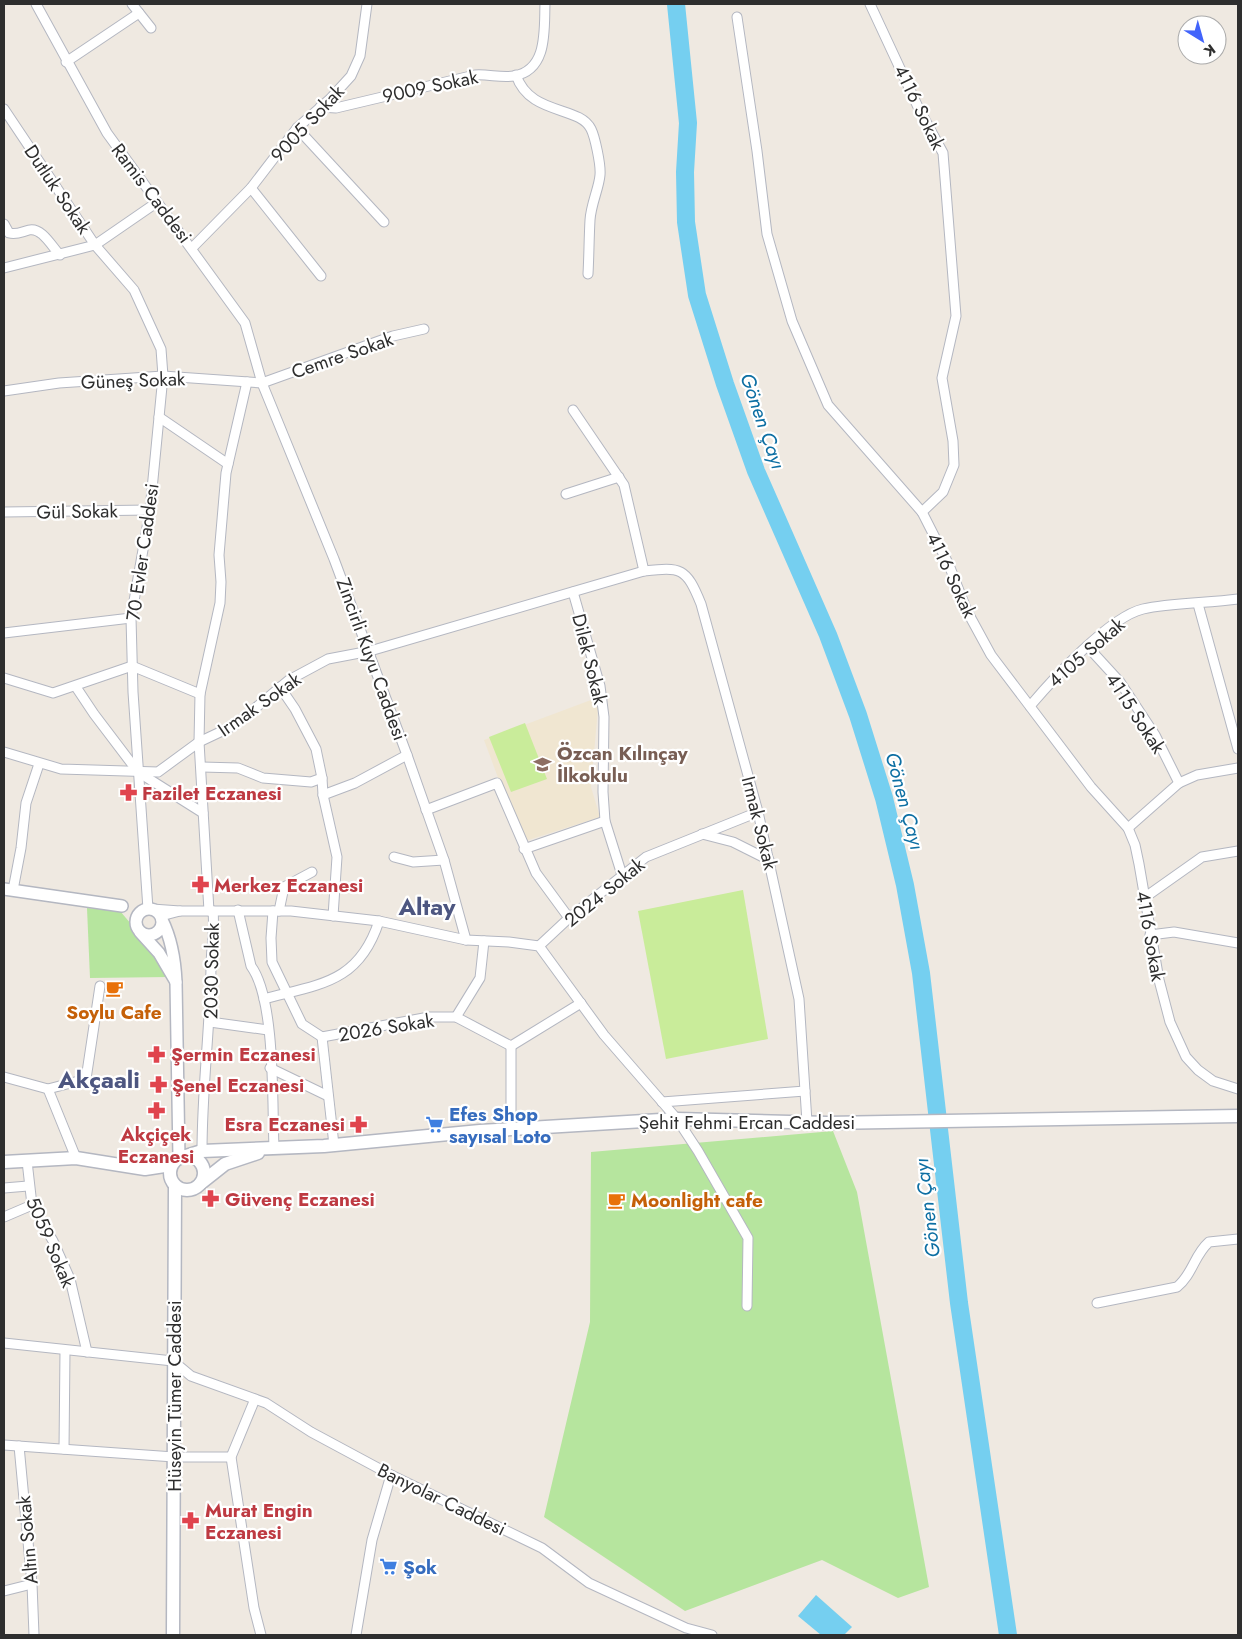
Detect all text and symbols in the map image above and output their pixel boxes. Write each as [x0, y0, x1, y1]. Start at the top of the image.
north arrow [1177, 15, 1227, 65]
text: K [1200, 39, 1220, 61]
street label: 4116 Sokak [887, 60, 952, 155]
street label: 9009 Sokak [380, 63, 481, 110]
street label: 9005 Sokak [264, 78, 351, 168]
street label: Ramis Caddesi [105, 138, 198, 249]
street label: Dutluk Sokak [18, 139, 98, 240]
street label: Cemre Sokak [288, 325, 397, 385]
street label: Güneş Sokak [80, 365, 186, 396]
water label: Gönen Çayı [733, 369, 792, 473]
street label: 70 Evler Caddesi [119, 482, 165, 623]
street label: Gül Sokak [36, 497, 119, 526]
street label: 4116 Sokak [920, 528, 983, 623]
street label: Zincirli Kuyu Caddesi [330, 574, 413, 744]
street label: Dilek Sokak [565, 611, 614, 708]
street label: 4105 Sokak [1042, 611, 1131, 693]
street label: Irmak Sokak [212, 666, 307, 743]
street label: 4115 Sokak [1099, 668, 1172, 759]
place label: Özcan Kılınçay İlkokulu [557, 740, 689, 789]
water label: Gönen Çayı [878, 749, 931, 853]
school or university icon: Özcan Kılınçay İlkokulu [533, 754, 553, 774]
street label: Irmak Sokak [735, 773, 784, 873]
place label: Fazilet Eczanesi [142, 780, 282, 807]
pharmacy icon: Fazilet Eczanesi [118, 783, 138, 803]
street label: 2024 Sokak [558, 851, 651, 933]
place label: Merkez Eczanesi [214, 872, 363, 899]
pharmacy icon: Merkez Eczanesi [190, 875, 210, 895]
district label: Altay [397, 889, 456, 924]
street label: 4116 Sokak [1129, 889, 1172, 984]
street label: 2030 Sokak [197, 922, 226, 1019]
cafe icon: Soylu Cafe [104, 979, 124, 999]
place label: Soylu Cafe [66, 999, 162, 1026]
street label: 2026 Sokak [336, 1007, 436, 1048]
place label: Şermin Eczanesi [171, 1041, 316, 1068]
pharmacy icon: Şermin Eczanesi [147, 1044, 167, 1064]
district label: Akçaali [57, 1062, 140, 1097]
place label: Şenel Eczanesi [172, 1072, 304, 1099]
pharmacy icon: Şenel Eczanesi [148, 1075, 168, 1095]
pharmacy icon: Akçiçek Eczanesi [146, 1101, 166, 1121]
place label: Efes Shop sayısal Loto [449, 1101, 551, 1150]
street label: Şehit Fehmi Ercan Caddesi [639, 1109, 855, 1136]
place label: Esra Eczanesi [224, 1111, 345, 1138]
pharmacy icon: Esra Eczanesi [349, 1114, 369, 1134]
supermarket icon: Efes Shop sayısal Loto [425, 1115, 445, 1135]
place label: Akçiçek Eczanesi [118, 1121, 194, 1170]
water label: Gönen Çayı [907, 1157, 948, 1259]
place label: Güvenç Eczanesi [225, 1186, 375, 1213]
place label: Moonlight cafe [631, 1187, 763, 1214]
pharmacy icon: Güvenç Eczanesi [201, 1189, 221, 1209]
cafe icon: Moonlight cafe [607, 1190, 627, 1210]
street label: 5059 Sokak [19, 1193, 82, 1292]
street label: Hüseyin Tümer Caddesi [161, 1300, 188, 1492]
street label: Banyolar Caddesi [373, 1457, 511, 1542]
street label: Altın Sokak [10, 1494, 45, 1585]
place label: Murat Engin Eczanesi [205, 1497, 313, 1546]
pharmacy icon: Murat Engin Eczanesi [181, 1511, 201, 1531]
place label: Şok [403, 1554, 437, 1581]
supermarket icon: Şok [379, 1557, 399, 1577]

